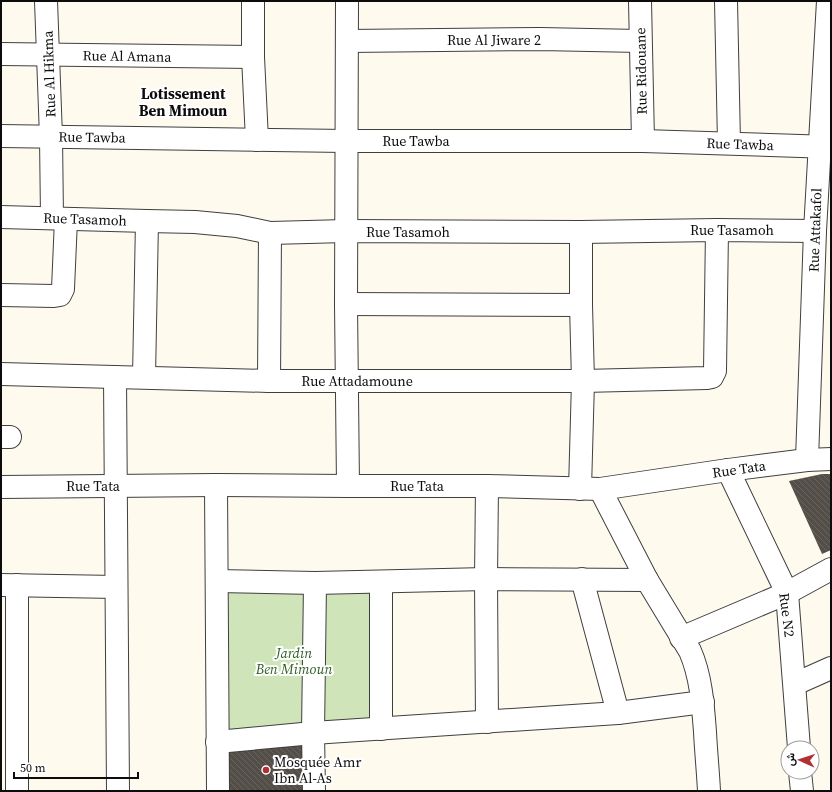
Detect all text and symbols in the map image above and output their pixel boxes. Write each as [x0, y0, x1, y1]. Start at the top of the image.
street label: Rue Ridouane [630, 27, 652, 115]
street label: Rue Al Hikma [37, 29, 61, 118]
street label: Rue Al Jiware 2 [447, 30, 541, 50]
street label: Rue Al Amana [82, 45, 172, 67]
district label: Lotissement Ben Mimoun [139, 83, 227, 121]
street label: Rue Tawba [58, 126, 127, 148]
street label: Rue Tawba [382, 131, 451, 151]
street label: Rue Tawba [706, 133, 775, 155]
street label: Rue Attakafol [804, 188, 826, 272]
street label: Rue Tasamoh [43, 208, 127, 230]
street label: Rue Tasamoh [690, 220, 774, 240]
street label: Rue Tasamoh [366, 222, 450, 242]
street label: Rue Attadamoune [301, 371, 413, 391]
street label: Rue Tata [711, 455, 768, 483]
street label: Rue Tata [66, 476, 121, 496]
street label: Rue Tata [390, 476, 445, 496]
street label: Rue N2 [774, 592, 800, 638]
park label: Jardin Ben Mimoun [255, 643, 332, 679]
north arrow [780, 740, 820, 780]
place label: Mosquée Amr Ibn Al-As [274, 752, 361, 788]
text: ش [783, 753, 798, 766]
scale bar [14, 754, 138, 780]
text: 50 m [20, 760, 46, 776]
marker: Mosquée Amr Ibn Al-As [261, 765, 271, 775]

